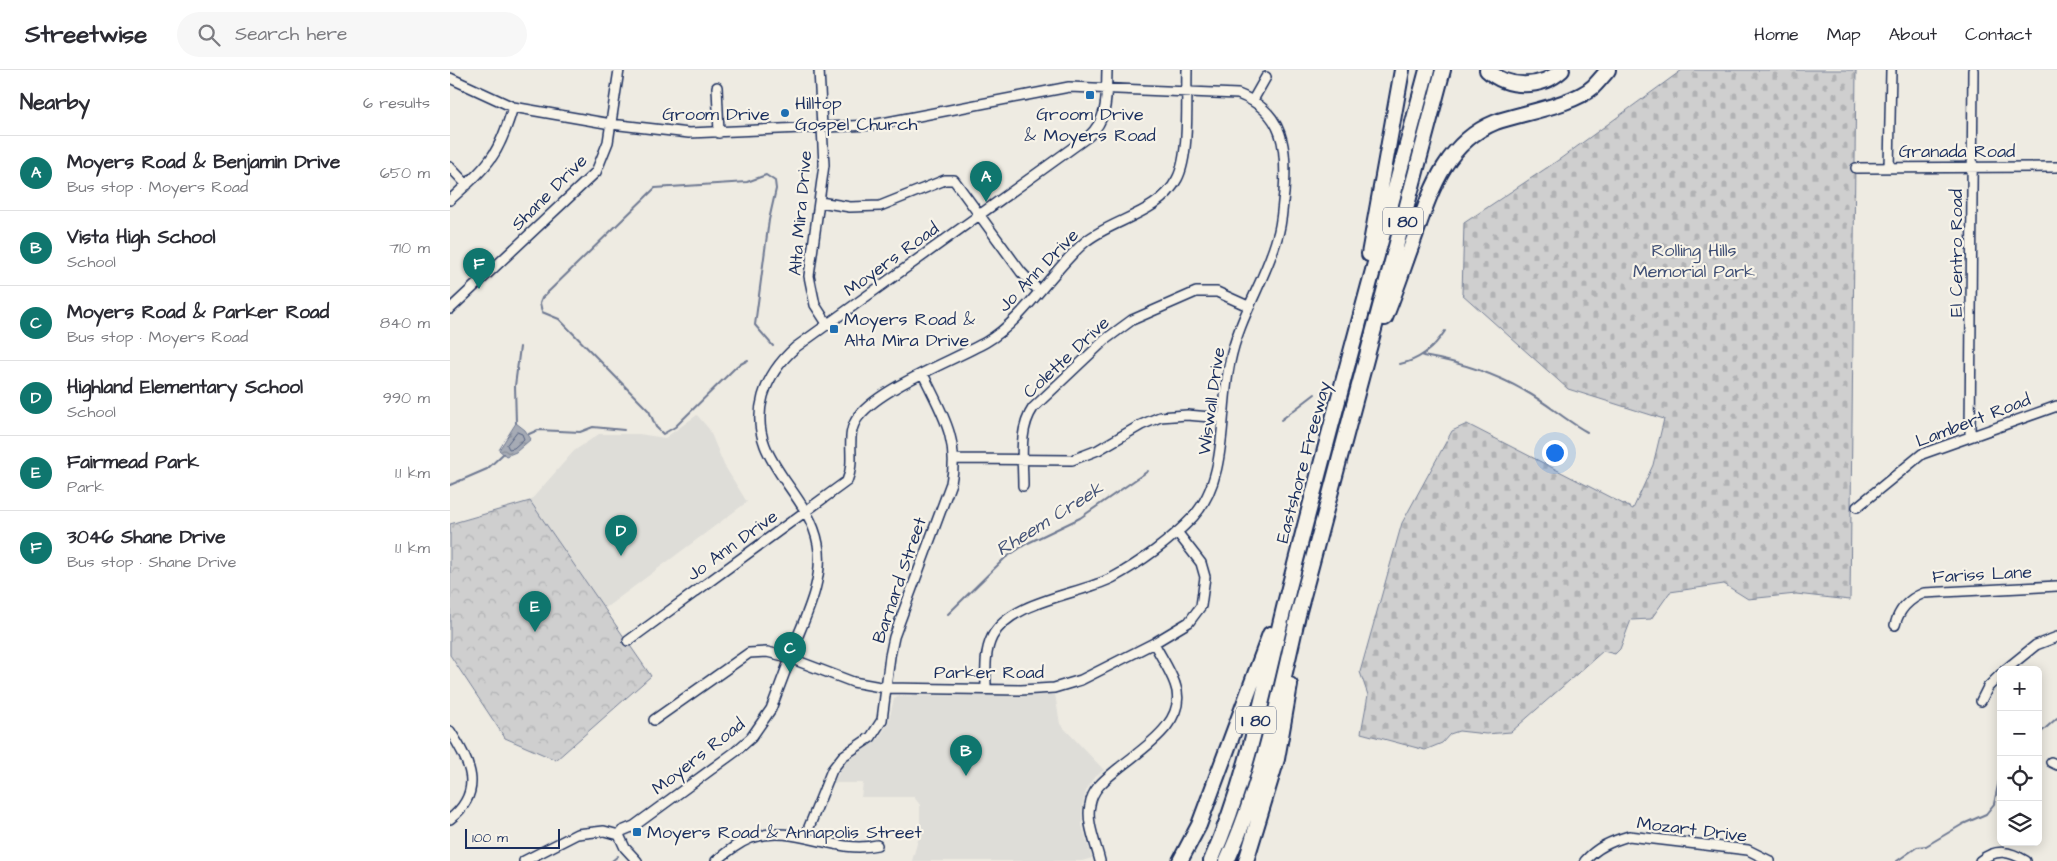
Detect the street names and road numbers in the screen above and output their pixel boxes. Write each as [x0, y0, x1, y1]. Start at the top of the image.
street label: Groom Drive [662, 102, 770, 127]
street label: Granada Road [1899, 139, 2015, 164]
street label: Shane Drive [506, 148, 593, 236]
street label: Alta Mira Drive [783, 149, 818, 277]
street label: El Centro Road [1944, 189, 1969, 317]
road number: I 80 [1383, 208, 1423, 234]
street label: Moyers Road [839, 216, 945, 303]
street label: Jo Ann Drive [992, 223, 1085, 318]
street label: Colette Drive [1017, 310, 1115, 404]
street label: Wiswall Drive [1192, 345, 1231, 457]
street label: Eastshore Freeway [1270, 378, 1338, 546]
street label: Lambert Road [1912, 387, 2034, 454]
street label: Jo Ann Drive [682, 504, 783, 587]
street label: Barnard Street [866, 513, 933, 647]
street label: Fariss Lane [1931, 559, 2033, 590]
street label: Parker Road [934, 660, 1044, 685]
road number: I 80 [1236, 706, 1276, 734]
street label: Moyers Road [646, 712, 751, 802]
street label: Mozart Drive [1635, 810, 1749, 849]

